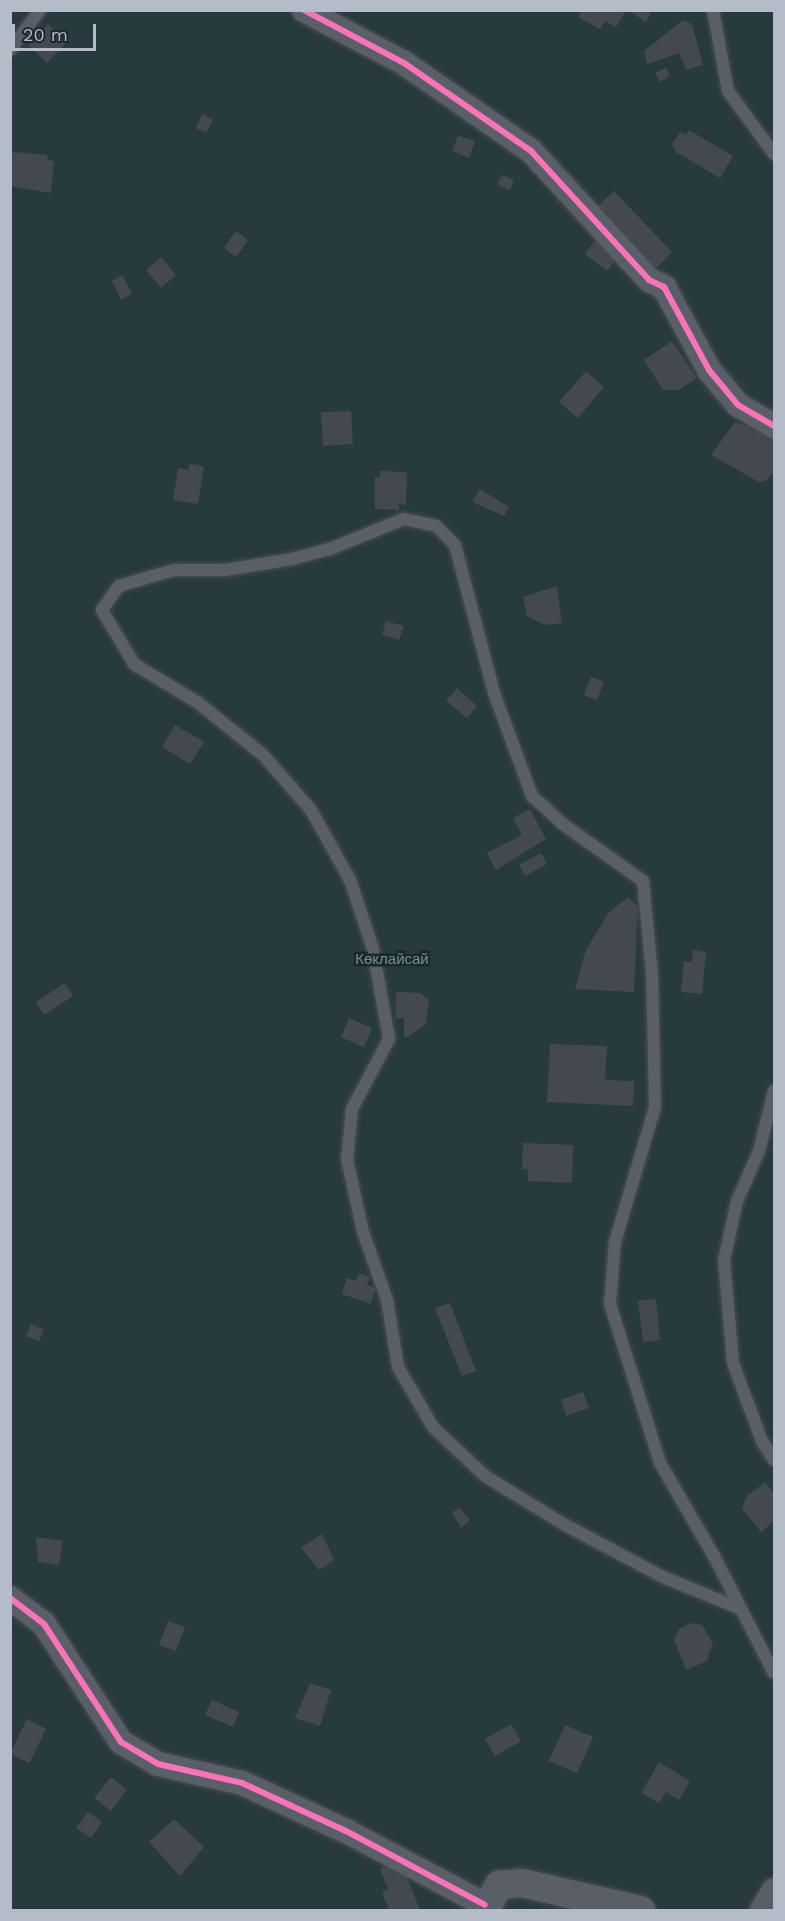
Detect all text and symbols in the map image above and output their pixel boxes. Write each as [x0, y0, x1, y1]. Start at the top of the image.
scale bar [15, 12, 99, 50]
text: 20 m [23, 24, 68, 45]
park label: Көклайсай [355, 951, 429, 969]

